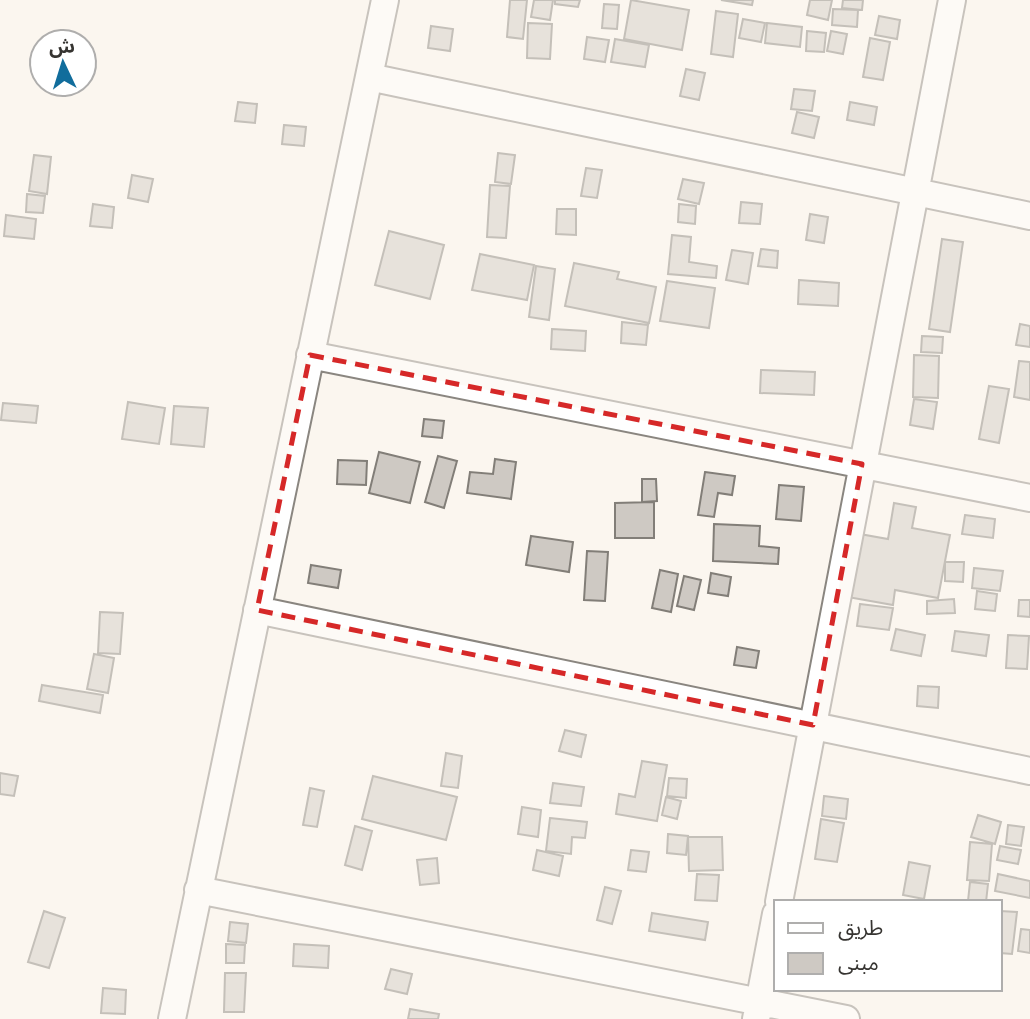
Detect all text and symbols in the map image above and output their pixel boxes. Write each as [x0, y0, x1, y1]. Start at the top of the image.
north arrow [28, 28, 98, 98]
text: ش [48, 32, 76, 60]
legend [774, 900, 1002, 991]
text: طريق [838, 913, 883, 941]
text: مبنى [838, 948, 879, 976]

